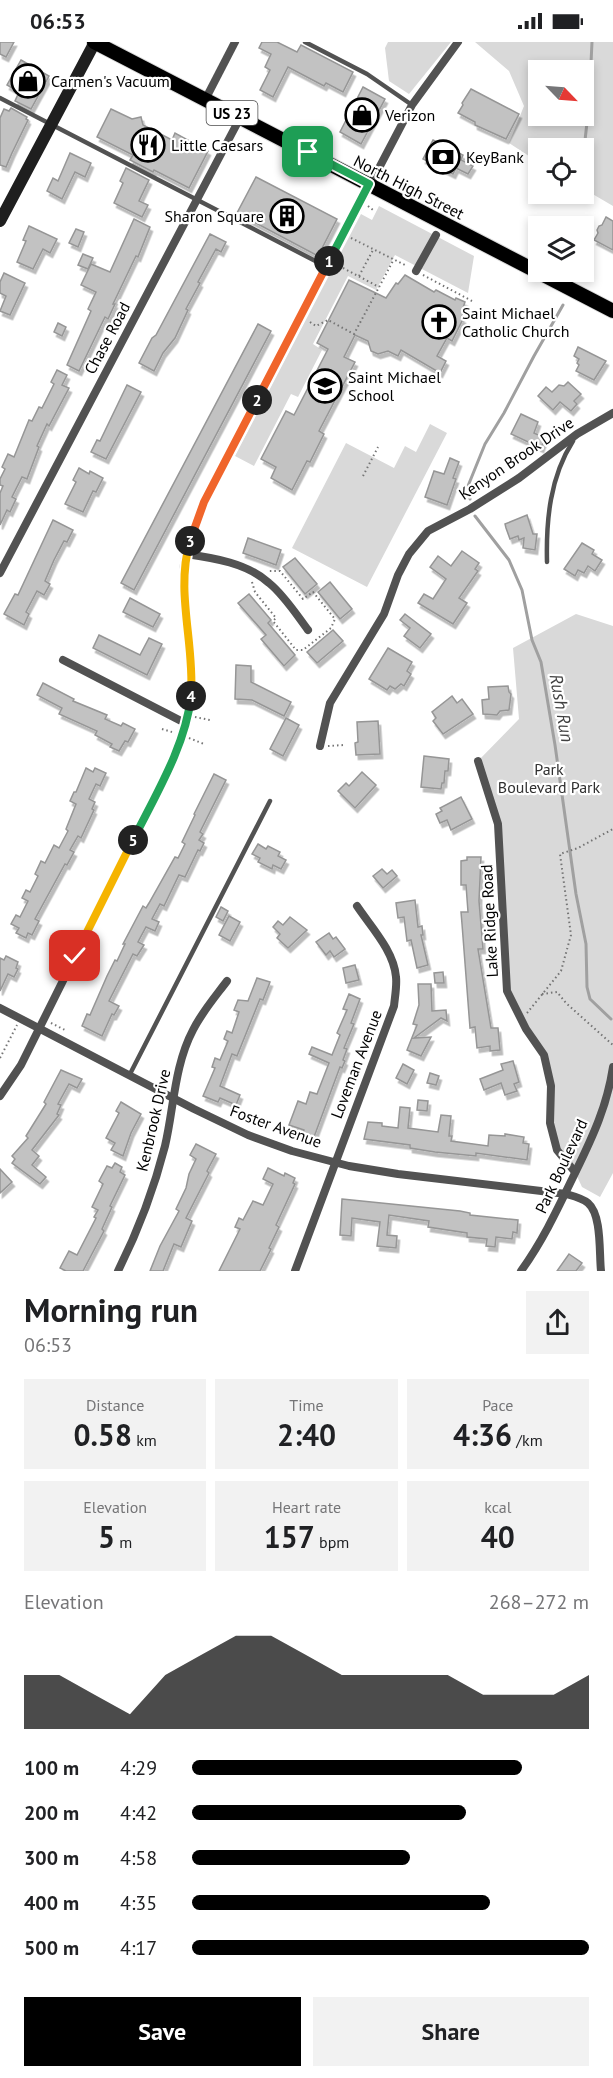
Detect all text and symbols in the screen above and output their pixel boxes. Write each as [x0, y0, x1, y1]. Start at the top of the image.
text: 06:53 [30, 7, 86, 35]
north arrow [528, 60, 594, 126]
map controls [528, 60, 594, 282]
shop icon: Carmen's Vacuum [10, 63, 46, 99]
place label: Carmen's Vacuum [51, 71, 170, 91]
shop icon: Verizon [344, 97, 380, 133]
road number: US 23 [206, 101, 258, 125]
place label: Verizon [384, 105, 435, 125]
pin [282, 126, 333, 177]
restaurant icon: Little Caesars [130, 127, 166, 163]
place label: Little Caesars [171, 135, 264, 155]
icon: arrive [291, 135, 324, 168]
button: locate [528, 138, 594, 204]
bank icon: KeyBank [425, 139, 461, 175]
place label: KeyBank [466, 147, 524, 167]
street label: North High Street [350, 151, 468, 224]
building icon: Sharon Square [269, 198, 305, 234]
place label: Sharon Square [165, 206, 264, 226]
button: layers [528, 216, 594, 282]
pin: 1 [314, 246, 344, 276]
text: 1 [324, 251, 334, 271]
street label: Chase Road [80, 298, 134, 378]
place label: Saint Michael Catholic Church [462, 303, 570, 341]
church icon: Saint Michael Catholic Church [421, 304, 457, 340]
place label: Saint Michael School [348, 367, 441, 405]
school or university icon: Saint Michael School [307, 368, 343, 404]
pin: 2 [242, 385, 272, 415]
text: 2 [252, 390, 262, 410]
street label: Kenyon Brook Drive [455, 412, 577, 504]
pin: 3 [175, 526, 205, 556]
text: 3 [185, 531, 195, 551]
water label: Rush Run [545, 672, 579, 744]
pin: 4 [176, 681, 206, 711]
text: 4 [186, 686, 196, 706]
park label: Park Boulevard Park [498, 759, 601, 797]
pin: 5 [118, 825, 148, 855]
text: 5 [128, 830, 138, 850]
street label: Lake Ridge Road [476, 864, 502, 978]
pin [49, 930, 100, 981]
icon: check [58, 939, 91, 972]
street label: Loveman Avenue [326, 1007, 386, 1121]
street label: Kenbrook Drive [132, 1067, 174, 1173]
street label: Foster Avenue [227, 1100, 325, 1152]
street label: Park Boulevard [530, 1116, 592, 1216]
text: Morning run [24, 1288, 198, 1331]
button: share [526, 1291, 589, 1354]
text: 06:53 [24, 1332, 72, 1358]
text: Distance [86, 1395, 144, 1415]
text: Time [289, 1395, 324, 1415]
text: Pace [482, 1395, 513, 1415]
text: 0.58 [73, 1415, 132, 1454]
text: 2:40 [277, 1415, 336, 1454]
text: 4:36 [453, 1415, 512, 1454]
text: km [132, 1430, 157, 1450]
text: /km [512, 1430, 543, 1450]
text: Elevation [83, 1497, 147, 1517]
text: Heart rate [272, 1497, 341, 1517]
text: kcal [484, 1497, 511, 1517]
text: 5 [98, 1517, 115, 1556]
text: 157 [264, 1517, 315, 1556]
text: 40 [481, 1517, 515, 1556]
text: m [115, 1532, 132, 1552]
text: bpm [315, 1532, 349, 1552]
text: Elevation [24, 1589, 104, 1615]
text: 268–272 m [489, 1589, 589, 1615]
text: 100 m [24, 1755, 79, 1781]
text: 4:29 [120, 1755, 157, 1781]
text: 200 m [24, 1800, 79, 1826]
text: 4:42 [120, 1800, 157, 1826]
text: 300 m [24, 1845, 79, 1871]
text: 4:58 [120, 1845, 157, 1871]
text: 400 m [24, 1890, 79, 1916]
text: 4:35 [120, 1890, 157, 1916]
text: 500 m [24, 1935, 79, 1961]
text: 4:17 [120, 1935, 157, 1961]
button: Save [24, 1997, 301, 2066]
button: Share [313, 1997, 589, 2066]

